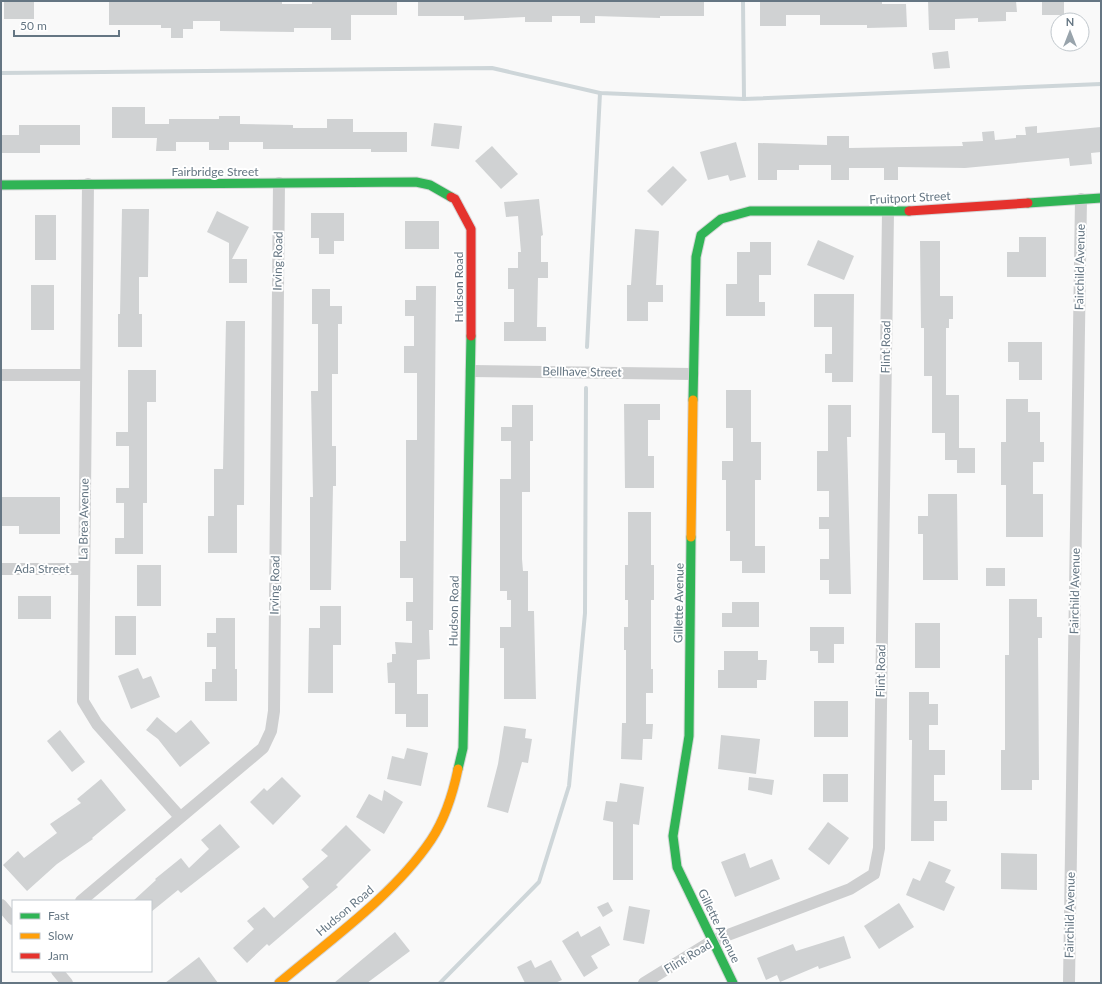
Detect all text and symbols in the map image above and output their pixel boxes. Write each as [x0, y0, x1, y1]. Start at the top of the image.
scale bar [14, 12, 119, 38]
north arrow [1050, 12, 1090, 52]
text: N [1066, 15, 1074, 28]
text: 50 m [20, 18, 47, 33]
street label: Fairbridge Street [172, 164, 259, 179]
street label: Fruitport Street [869, 188, 952, 207]
street label: Fairchild Avenue [1071, 224, 1088, 310]
street label: Irving Road [269, 231, 286, 291]
street label: Hudson Road [451, 252, 466, 322]
street label: Flint Road [878, 320, 893, 374]
street label: Bellhave Street [542, 363, 622, 380]
street label: La Brea Avenue [75, 478, 92, 560]
street label: Fairchild Avenue [1066, 548, 1083, 634]
street label: Irving Road [266, 555, 283, 615]
street label: Ada Street [14, 561, 70, 576]
street label: Gillette Avenue [670, 563, 687, 643]
street label: Hudson Road [445, 575, 462, 647]
street label: Flint Road [873, 644, 888, 698]
street label: Fairchild Avenue [1061, 872, 1078, 958]
street label: Hudson Road [313, 882, 377, 939]
street label: Gillette Avenue [695, 886, 744, 965]
legend [12, 900, 152, 972]
text: Fast [48, 908, 70, 923]
text: Slow [48, 928, 74, 943]
street label: Flint Road [661, 936, 714, 977]
text: Jam [48, 948, 69, 963]

